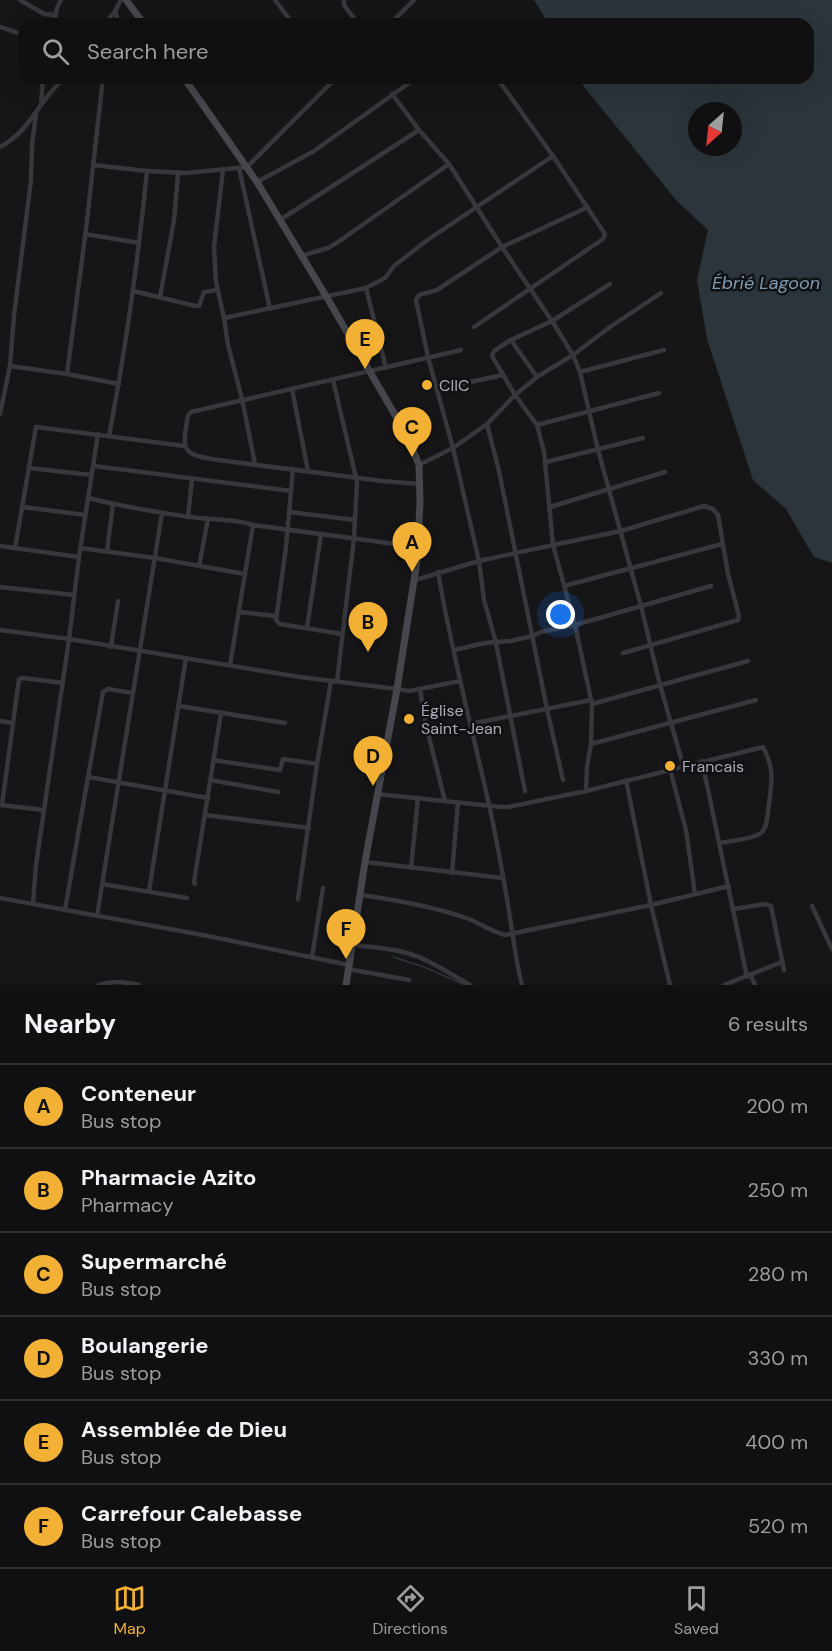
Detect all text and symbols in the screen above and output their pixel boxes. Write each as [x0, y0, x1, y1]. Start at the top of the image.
search box [18, 18, 814, 84]
icon: search [39, 35, 72, 68]
text: Search here [87, 37, 208, 66]
north arrow [688, 102, 742, 156]
water label: Ébrié Lagoon [712, 271, 820, 295]
pin: E [346, 320, 385, 369]
place label: CIIC [439, 375, 469, 396]
marker: CIIC [420, 378, 434, 392]
pin: C [392, 408, 432, 457]
pin: A [392, 522, 432, 572]
your location [546, 600, 575, 629]
pin: B [348, 602, 388, 652]
place label: Église Saint-Jean [421, 700, 502, 739]
marker: Église Saint-Jean [402, 712, 416, 726]
pin: D [354, 736, 392, 786]
place label: Francais [682, 756, 744, 777]
marker: Francais [663, 759, 677, 773]
pin: F [326, 910, 366, 959]
text: Nearby [24, 1007, 116, 1041]
text: 6 results [728, 1011, 808, 1037]
text: Conteneur [81, 1079, 196, 1108]
text: A [36, 1093, 51, 1119]
text: 200 m [746, 1093, 808, 1119]
text: Bus stop [81, 1108, 161, 1134]
text: Pharmacie Azito [81, 1163, 256, 1192]
text: B [37, 1177, 50, 1203]
text: 250 m [747, 1177, 808, 1203]
text: Pharmacy [81, 1192, 174, 1218]
text: Supermarché [81, 1247, 227, 1276]
text: C [36, 1261, 51, 1287]
text: 280 m [748, 1261, 808, 1287]
text: Bus stop [81, 1276, 161, 1302]
text: Boulangerie [81, 1331, 209, 1360]
text: D [36, 1345, 51, 1371]
text: 330 m [748, 1345, 808, 1371]
text: Bus stop [81, 1360, 161, 1386]
text: Assemblée de Dieu [81, 1415, 287, 1444]
text: E [38, 1429, 49, 1455]
text: 400 m [745, 1429, 808, 1455]
text: Bus stop [81, 1444, 161, 1470]
text: Carrefour Calebasse [81, 1499, 302, 1528]
text: F [38, 1513, 49, 1539]
text: 520 m [748, 1513, 808, 1539]
text: Bus stop [81, 1528, 161, 1554]
tab: Map [113, 1582, 146, 1639]
tab: Directions [372, 1582, 448, 1639]
tab: Saved [674, 1582, 719, 1639]

